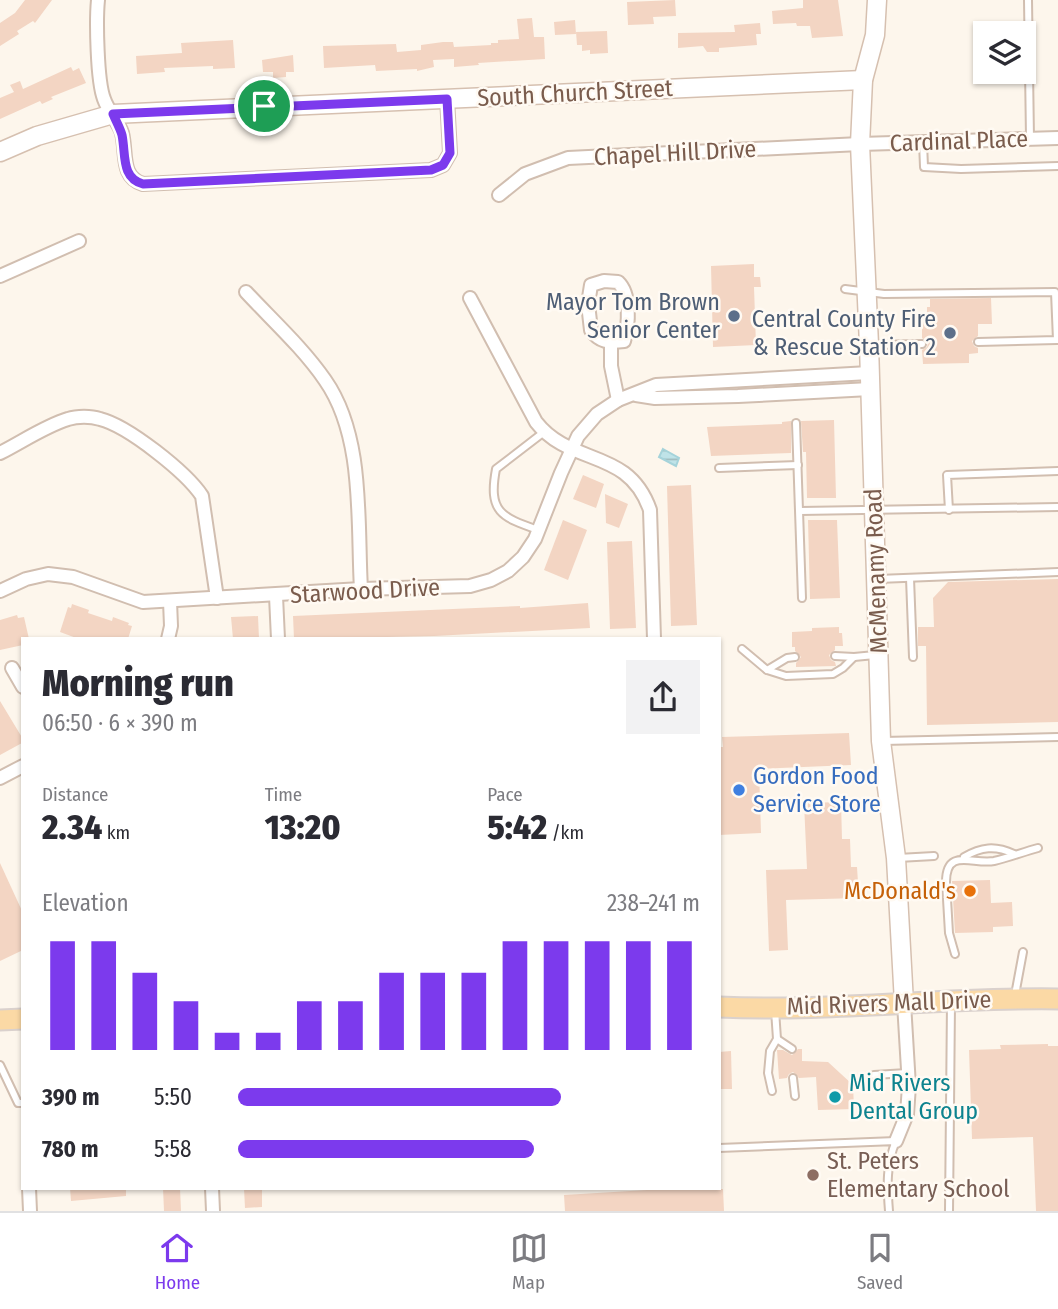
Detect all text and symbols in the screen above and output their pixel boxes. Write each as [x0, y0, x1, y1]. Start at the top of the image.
map controls [973, 21, 1036, 84]
button: layers [973, 21, 1036, 84]
street label: South Church Street [477, 74, 674, 112]
pin [234, 76, 294, 136]
icon: arrive [245, 87, 283, 125]
street label: Cardinal Place [889, 125, 1029, 157]
street label: Chapel Hill Drive [593, 135, 757, 171]
place label: Mayor Tom Brown Senior Center [546, 288, 721, 344]
place label: Central County Fire & Rescue Station 2 [752, 305, 936, 361]
marker: Mayor Tom Brown Senior Center [726, 308, 742, 324]
marker: Central County Fire & Rescue Station 2 [942, 325, 958, 341]
street label: McMenamy Road [859, 488, 893, 654]
street label: Starwood Drive [289, 573, 441, 609]
text: Morning run [42, 660, 234, 706]
button: share [626, 660, 700, 734]
text: 06:50 · 6 × 390 m [42, 709, 198, 737]
place label: Gordon Food Service Store [753, 762, 881, 818]
marker: Gordon Food Service Store [731, 782, 747, 798]
text: Distance [42, 783, 109, 806]
text: Time [265, 783, 302, 806]
text: Pace [487, 783, 523, 806]
text: 2.34 [42, 806, 102, 848]
text: 13:20 [265, 806, 341, 848]
text: 5:42 [487, 806, 547, 848]
text: km [102, 821, 130, 844]
text: /km [547, 821, 584, 844]
place label: McDonald's [844, 877, 956, 905]
marker: McDonald's [962, 883, 978, 899]
text: Elevation [42, 889, 129, 917]
text: 238–241 m [607, 889, 700, 917]
street label: Mid Rivers Mall Drive [786, 985, 992, 1021]
place label: Mid Rivers Dental Group [849, 1069, 978, 1125]
text: 390 m [42, 1083, 99, 1111]
text: 5:50 [154, 1083, 192, 1111]
marker: Mid Rivers Dental Group [827, 1089, 843, 1105]
text: 780 m [42, 1135, 99, 1163]
text: 5:58 [154, 1135, 192, 1163]
place label: St. Peters Elementary School [827, 1147, 1010, 1203]
marker: St. Peters Elementary School [805, 1167, 821, 1183]
tab: Home [155, 1229, 200, 1294]
tab: Map [510, 1229, 548, 1294]
tab: Saved [857, 1229, 903, 1294]

